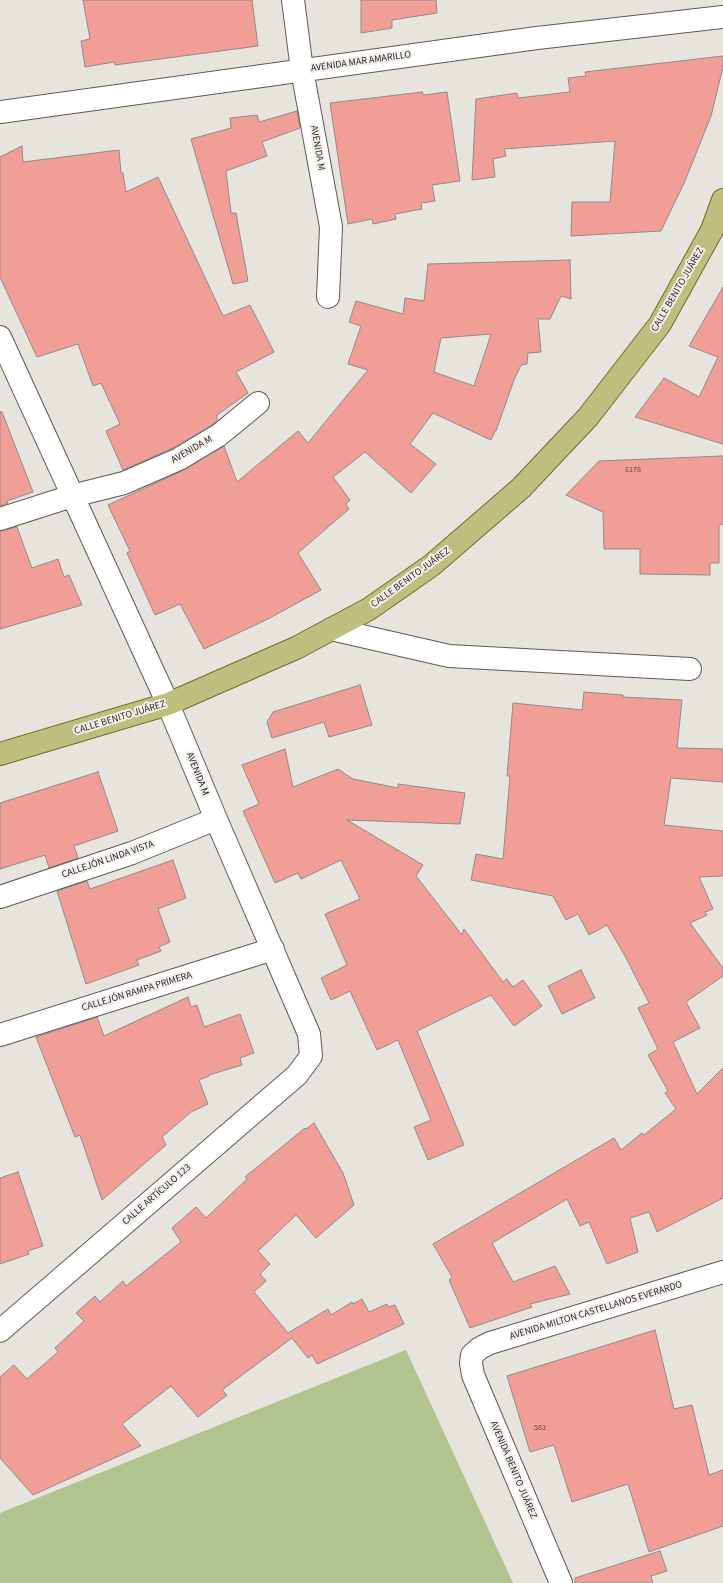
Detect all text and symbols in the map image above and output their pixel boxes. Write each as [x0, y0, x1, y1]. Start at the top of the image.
street label: AVENIDA MAR AMARILLO [310, 49, 412, 75]
street label: AVENIDA M [307, 125, 327, 171]
street label: CALLE BENITO JUÁREZ [649, 246, 707, 334]
street label: AVENIDA M [169, 433, 215, 467]
house number: 6178 [625, 465, 641, 475]
street label: CALLE BENITO JUÁREZ [369, 545, 453, 611]
street label: CALLE BENITO JUÁREZ [73, 698, 167, 738]
street label: AVENIDA M [183, 751, 211, 797]
street label: CALLEJÓN LINDA VISTA [60, 839, 156, 881]
street label: CALLEJÓN RAMPA PRIMERA [80, 970, 194, 1014]
street label: CALLE ARTÍCULO 123 [120, 1162, 194, 1228]
street label: AVENIDA MILTON CASTELLANOS EVERARDO [508, 1279, 684, 1343]
street label: AVENIDA BENITO JUÁREZ [487, 1419, 539, 1521]
house number: 583 [534, 1423, 546, 1433]

